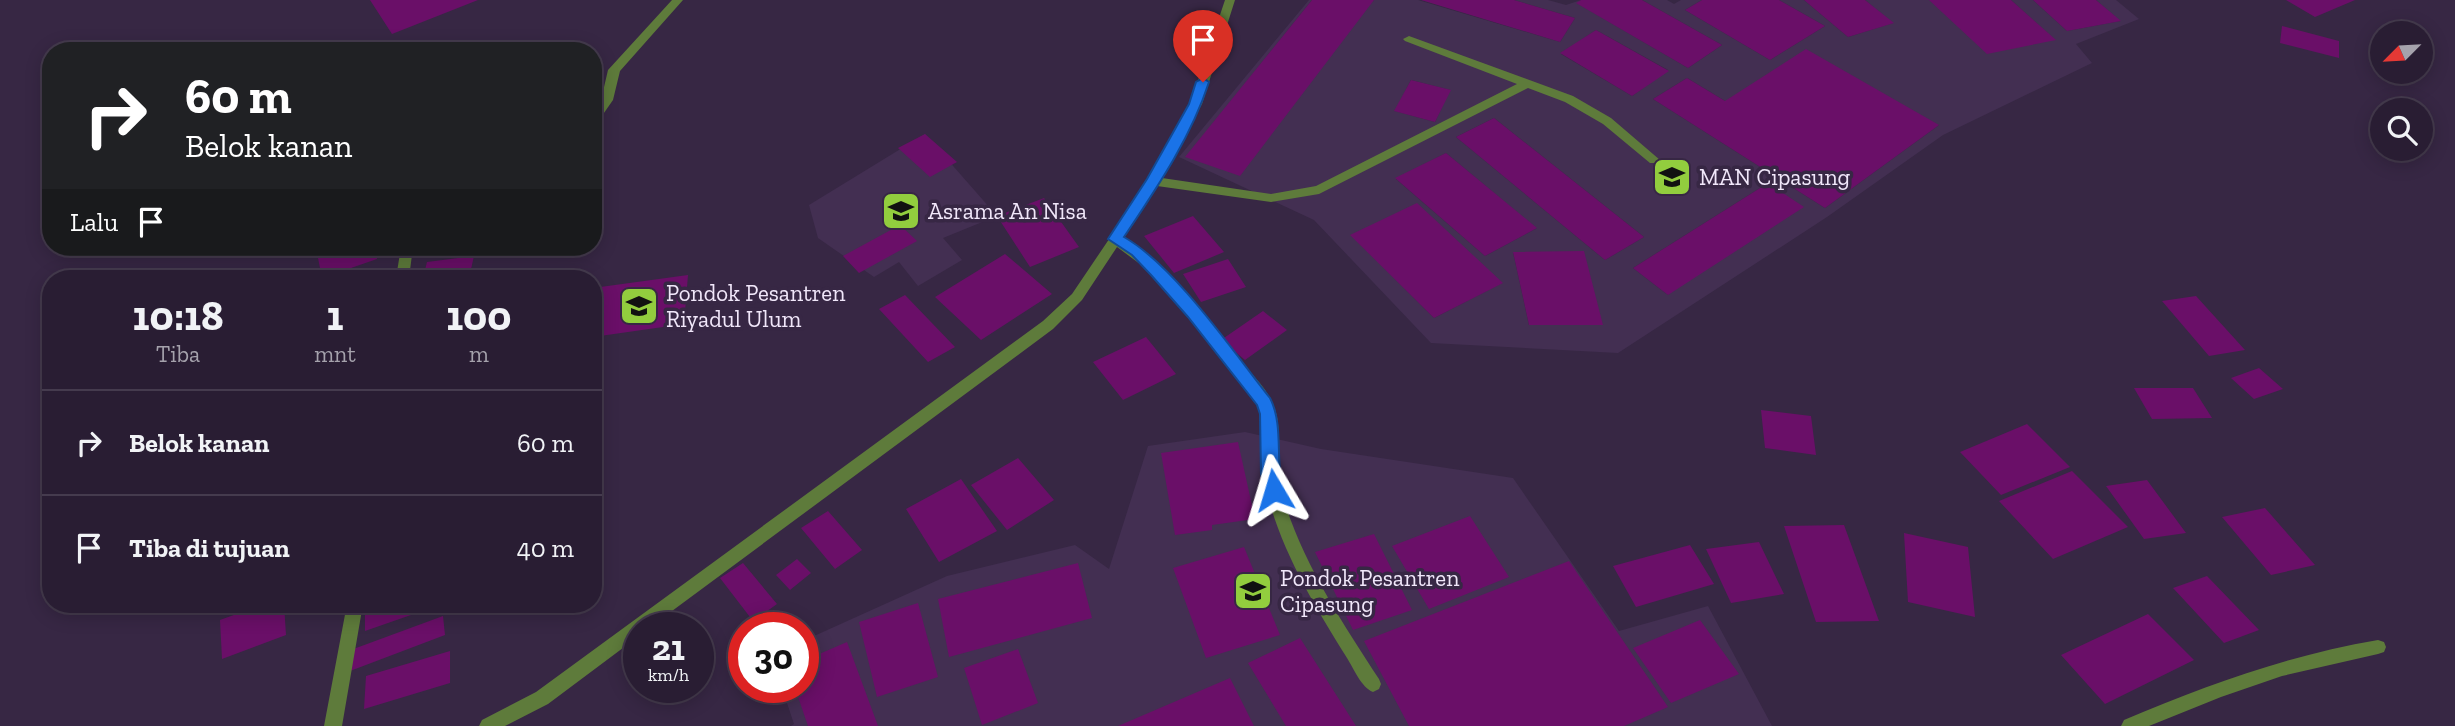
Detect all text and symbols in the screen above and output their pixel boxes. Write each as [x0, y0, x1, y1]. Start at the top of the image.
pin [1173, 10, 1233, 82]
icon: arrive [1184, 21, 1222, 59]
north arrow [2370, 21, 2432, 84]
map controls [2370, 21, 2433, 161]
text: 60 m [185, 67, 292, 126]
icon: right [70, 70, 161, 161]
button: search [2370, 98, 2433, 161]
text: Belok kanan [185, 127, 352, 165]
school or university icon: MAN Cipasung [1651, 156, 1693, 198]
place label: MAN Cipasung [1699, 163, 1851, 191]
school or university icon: Asrama An Nisa [880, 190, 922, 232]
place label: Asrama An Nisa [928, 197, 1087, 225]
icon: arrive [132, 203, 170, 241]
text: Lalu [70, 206, 118, 238]
place label: Pondok Pesantren Riyadul Ulum [666, 279, 845, 333]
school or university icon: Pondok Pesantren Riyadul Ulum [618, 285, 660, 327]
text: 10:18 [132, 290, 224, 341]
text: 1 [326, 290, 343, 341]
text: 100 [446, 290, 512, 341]
text: Tiba [156, 340, 200, 368]
text: mnt [314, 340, 356, 368]
text: m [469, 340, 489, 368]
icon: right [70, 424, 108, 462]
text: Belok kanan [129, 427, 270, 459]
text: 60 m [517, 427, 574, 459]
position arrow [1237, 453, 1311, 527]
icon: arrive [70, 529, 108, 567]
text: Tiba di tujuan [129, 532, 290, 564]
text: 40 m [517, 532, 574, 564]
place label: Pondok Pesantren Cipasung [1280, 564, 1459, 618]
school or university icon: Pondok Pesantren Cipasung [1232, 570, 1274, 612]
speed limit sign: 30 [728, 612, 819, 703]
text: 21 [652, 627, 685, 669]
text: km/h [648, 664, 689, 686]

